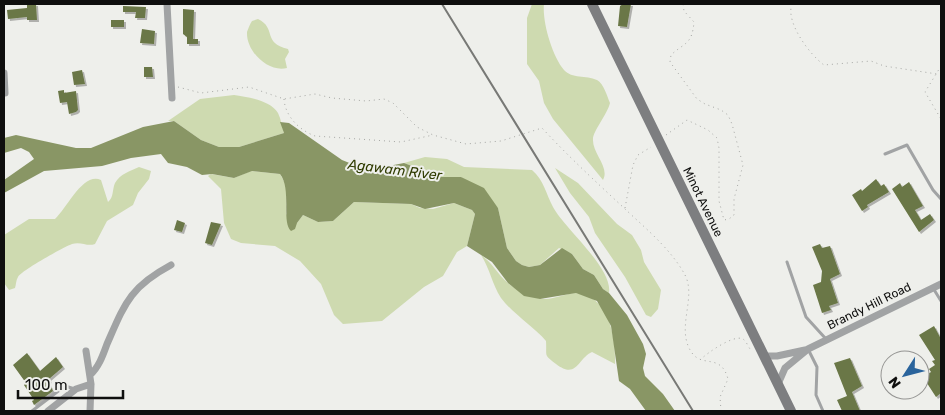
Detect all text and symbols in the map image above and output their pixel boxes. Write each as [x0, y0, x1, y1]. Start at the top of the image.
water label: Agawam River [346, 156, 444, 184]
street label: Minot Avenue [680, 165, 726, 239]
street label: Brandy Hill Road [825, 280, 913, 332]
north arrow [880, 350, 930, 400]
scale bar [18, 368, 122, 400]
text: N [885, 373, 905, 391]
text: 100 m [25, 376, 67, 394]

